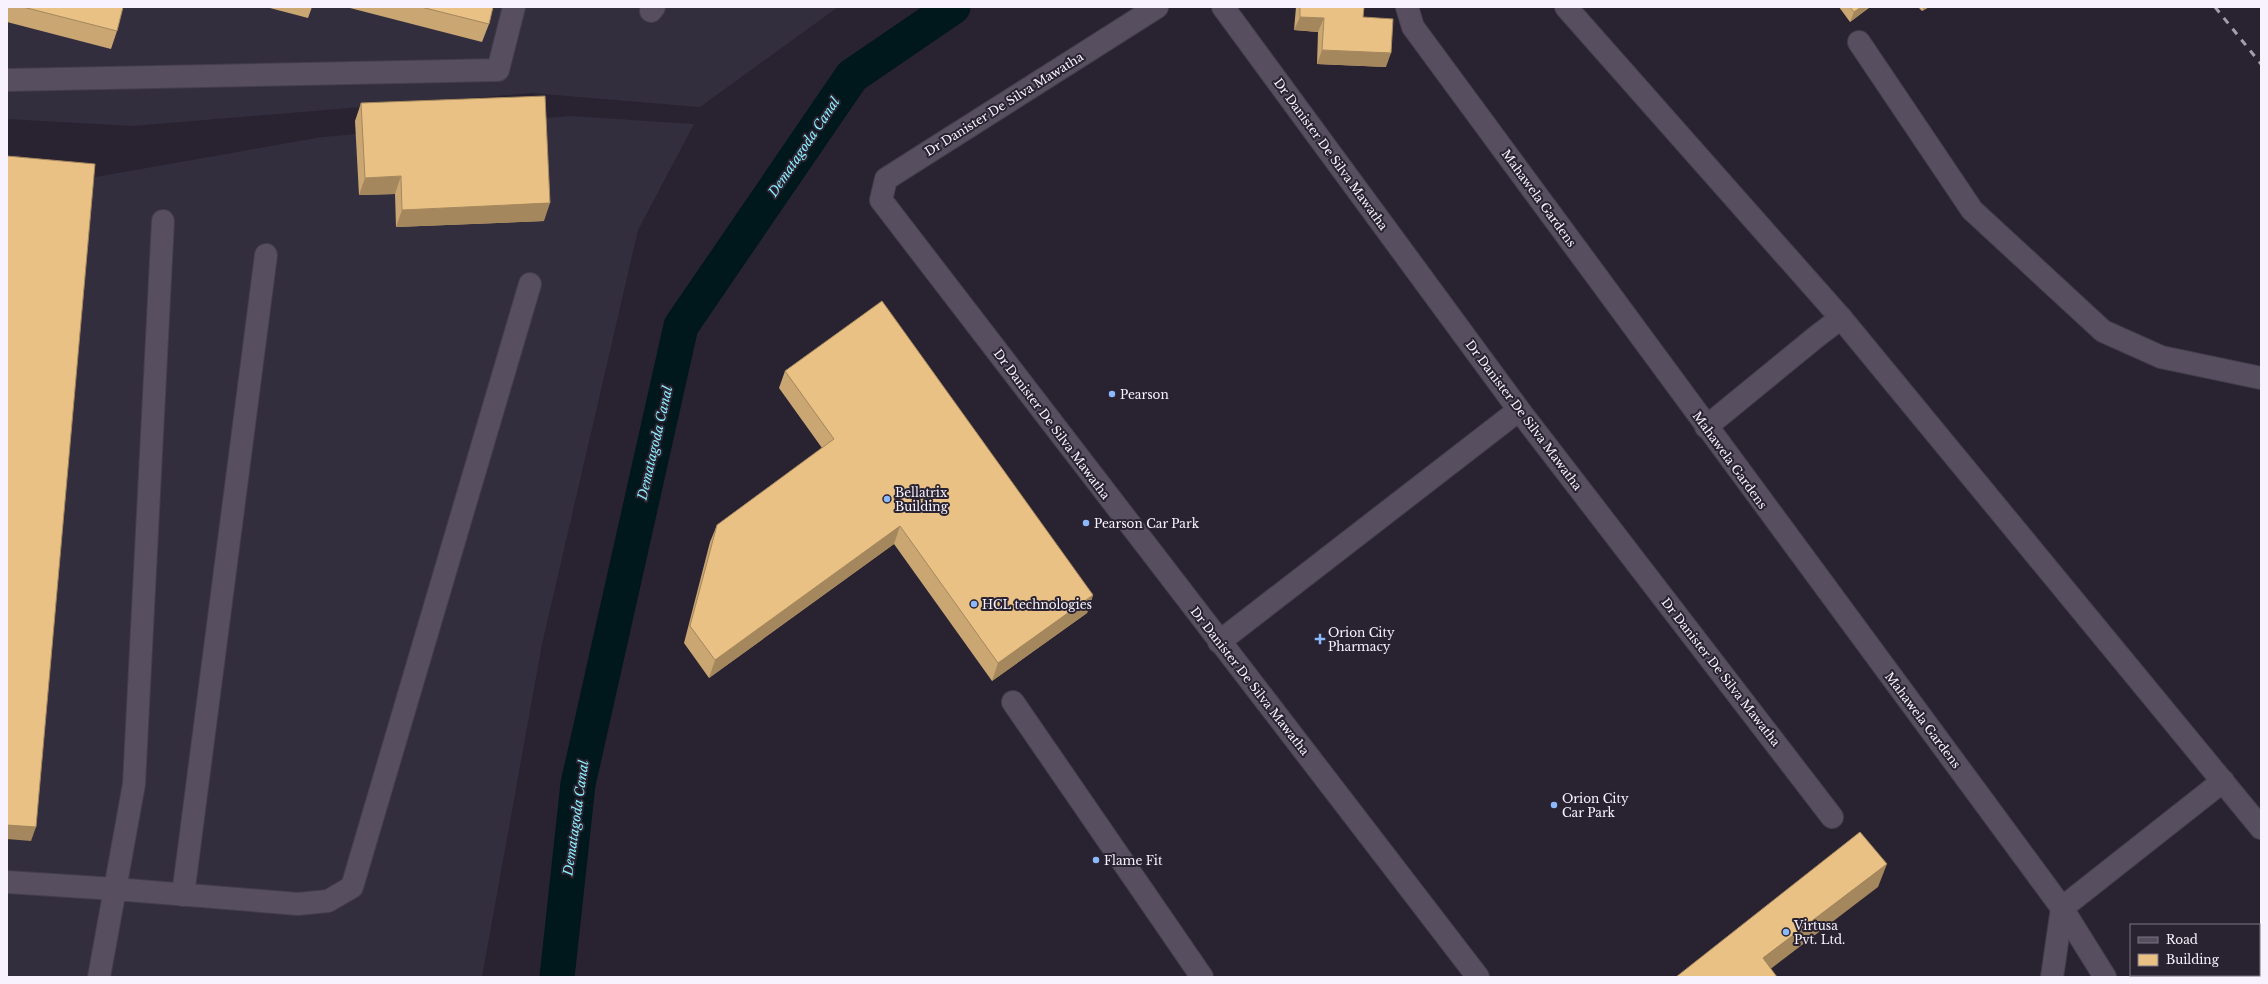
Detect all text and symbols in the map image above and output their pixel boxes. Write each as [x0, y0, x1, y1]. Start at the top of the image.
street label: Dr Danister De Silva Mawatha [922, 49, 1086, 159]
street label: Dr Danister De Silva Mawatha [1271, 75, 1391, 233]
water label: Dematagoda Canal [764, 93, 844, 201]
street label: Mahawela Gardens [1499, 146, 1579, 250]
street label: Dr Danister De Silva Mawatha [1463, 337, 1586, 493]
street label: Dr Danister De Silva Mawatha [991, 346, 1114, 502]
water label: Dematagoda Canal [633, 383, 677, 503]
place label: Pearson [1120, 387, 1169, 402]
marker: Pearson [1107, 389, 1117, 399]
street label: Mahawela Gardens [1690, 408, 1770, 512]
place label: Bellatrix Building [895, 485, 949, 514]
marker: Bellatrix Building [882, 494, 892, 504]
place label: Pearson Car Park [1094, 516, 1200, 531]
marker: Pearson Car Park [1081, 518, 1091, 528]
street label: Dr Danister De Silva Mawatha [1658, 595, 1784, 749]
place label: HCL technologies [982, 597, 1092, 612]
marker: HCL technologies [969, 599, 979, 609]
street label: Dr Danister De Silva Mawatha [1187, 604, 1313, 758]
place label: Orion City Pharmacy [1328, 625, 1395, 654]
marker: Orion City Pharmacy [1315, 634, 1325, 644]
street label: Mahawela Gardens [1882, 669, 1964, 771]
water label: Dematagoda Canal [559, 758, 593, 878]
place label: Orion City Car Park [1562, 791, 1629, 820]
marker: Orion City Car Park [1549, 800, 1559, 810]
place label: Flame Fit [1104, 853, 1163, 868]
marker: Flame Fit [1091, 855, 1101, 865]
place label: Virtusa Pvt. Ltd. [1793, 918, 1845, 947]
legend [2130, 924, 2260, 976]
marker: Virtusa Pvt. Ltd. [1781, 927, 1791, 937]
text: Road [2166, 932, 2198, 947]
text: Building [2166, 952, 2220, 967]

